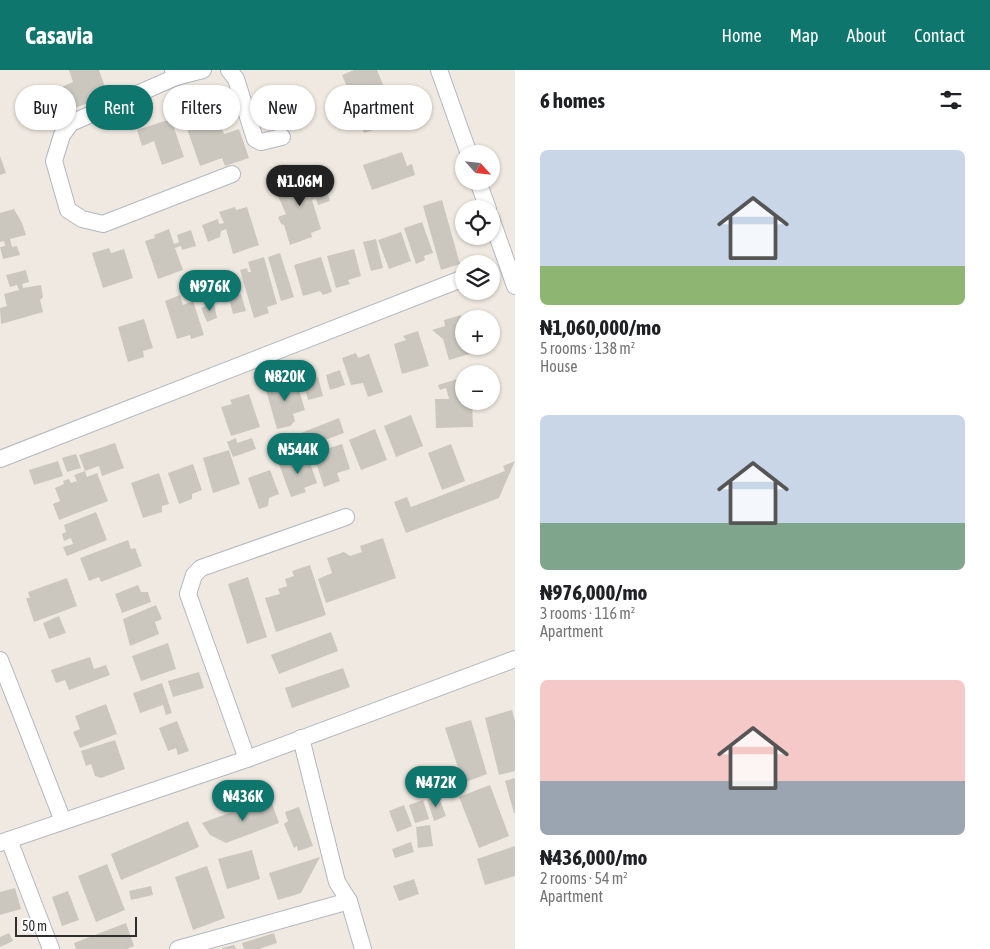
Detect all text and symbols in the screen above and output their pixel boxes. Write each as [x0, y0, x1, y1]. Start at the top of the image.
text: Casavia [25, 22, 93, 49]
text: Home [722, 25, 762, 46]
text: Map [790, 25, 819, 46]
text: About [847, 25, 886, 46]
text: Contact [914, 25, 965, 46]
chip: Buy [15, 85, 76, 130]
chip: Rent [86, 85, 153, 130]
chip: Filters [163, 85, 240, 130]
chip: New [250, 85, 315, 130]
chip: Apartment [325, 85, 432, 130]
icon: filters [937, 86, 965, 114]
text: 6 homes [540, 88, 605, 112]
north arrow [455, 145, 500, 190]
map controls [455, 145, 500, 410]
pin: ₦1.06M [259, 164, 341, 207]
text: ₦1.06M [277, 172, 323, 190]
icon: home [708, 183, 798, 273]
button: locate [455, 200, 500, 245]
button: layers [455, 255, 500, 300]
pin: ₦976K [175, 270, 245, 312]
text: ₦976K [190, 277, 230, 295]
button: + [455, 310, 500, 355]
text: ₦1,060,000/mo [540, 315, 661, 339]
text: 5 rooms · 138 m² [540, 339, 635, 357]
text: House [540, 357, 577, 375]
pin: ₦820K [250, 360, 320, 402]
button: − [455, 365, 500, 410]
text: ₦820K [265, 367, 305, 385]
pin: ₦544K [263, 432, 333, 475]
text: ₦544K [278, 440, 318, 458]
icon: home [708, 448, 798, 538]
text: ₦976,000/mo [540, 580, 647, 604]
text: 3 rooms · 116 m² [540, 604, 635, 622]
text: Apartment [540, 622, 603, 640]
icon: home [708, 713, 798, 803]
pin: ₦472K [401, 766, 471, 808]
text: ₦472K [416, 773, 456, 791]
pin: ₦436K [208, 780, 278, 822]
text: ₦436K [223, 787, 263, 805]
text: ₦436,000/mo [540, 845, 647, 869]
text: 2 rooms · 54 m² [540, 869, 628, 887]
text: Apartment [540, 887, 603, 905]
scale bar [15, 914, 138, 937]
text: 50 m [22, 918, 47, 934]

